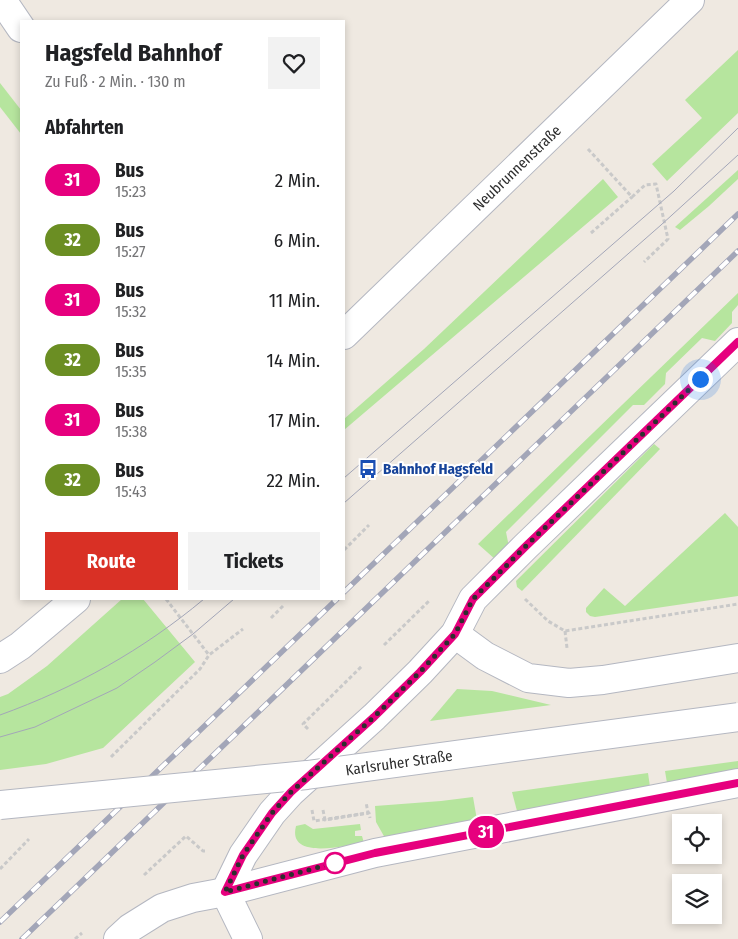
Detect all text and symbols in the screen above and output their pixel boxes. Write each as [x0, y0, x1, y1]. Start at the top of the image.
button: heart [268, 37, 320, 89]
text: Hagsfeld Bahnhof [45, 39, 221, 67]
text: Zu Fuß · 2 Min. · 130 m [45, 72, 185, 91]
text: Abfahrten [45, 116, 124, 139]
street label: Neubrunnenstraße [469, 121, 565, 215]
text: Bus [115, 159, 144, 182]
text: 31 [65, 169, 80, 191]
text: 2 Min. [275, 169, 320, 192]
text: 15:23 [115, 182, 146, 201]
text: Bus [115, 219, 144, 242]
text: 32 [64, 229, 81, 251]
text: 6 Min. [274, 229, 320, 252]
text: 15:27 [115, 242, 145, 261]
text: Bus [115, 279, 144, 302]
text: 31 [65, 289, 80, 311]
text: 11 Min. [269, 289, 320, 312]
text: 15:32 [115, 302, 146, 321]
text: Bus [115, 339, 144, 362]
text: 32 [64, 349, 81, 371]
text: 14 Min. [267, 349, 320, 372]
text: 15:35 [115, 362, 147, 381]
your location [688, 367, 713, 392]
text: Bus [115, 399, 144, 422]
text: 31 [65, 409, 80, 431]
text: 17 Min. [268, 409, 320, 432]
text: 15:38 [115, 422, 147, 441]
bus stop icon: Bahnhof Hagsfeld [357, 458, 379, 480]
text: Bus [115, 459, 144, 482]
place label: Bahnhof Hagsfeld [383, 460, 493, 478]
text: 32 [64, 469, 81, 491]
text: 22 Min. [266, 469, 320, 492]
text: 15:43 [115, 482, 147, 501]
button: Route [45, 532, 178, 590]
button: Tickets [188, 532, 320, 590]
street label: Karlsruher Straße [344, 747, 454, 779]
map controls [672, 814, 722, 924]
button: locate [672, 814, 722, 864]
line badge: 31 [464, 816, 508, 848]
text: 31 [478, 821, 494, 843]
unlabelled marker [324, 852, 346, 874]
button: layers [672, 874, 722, 924]

